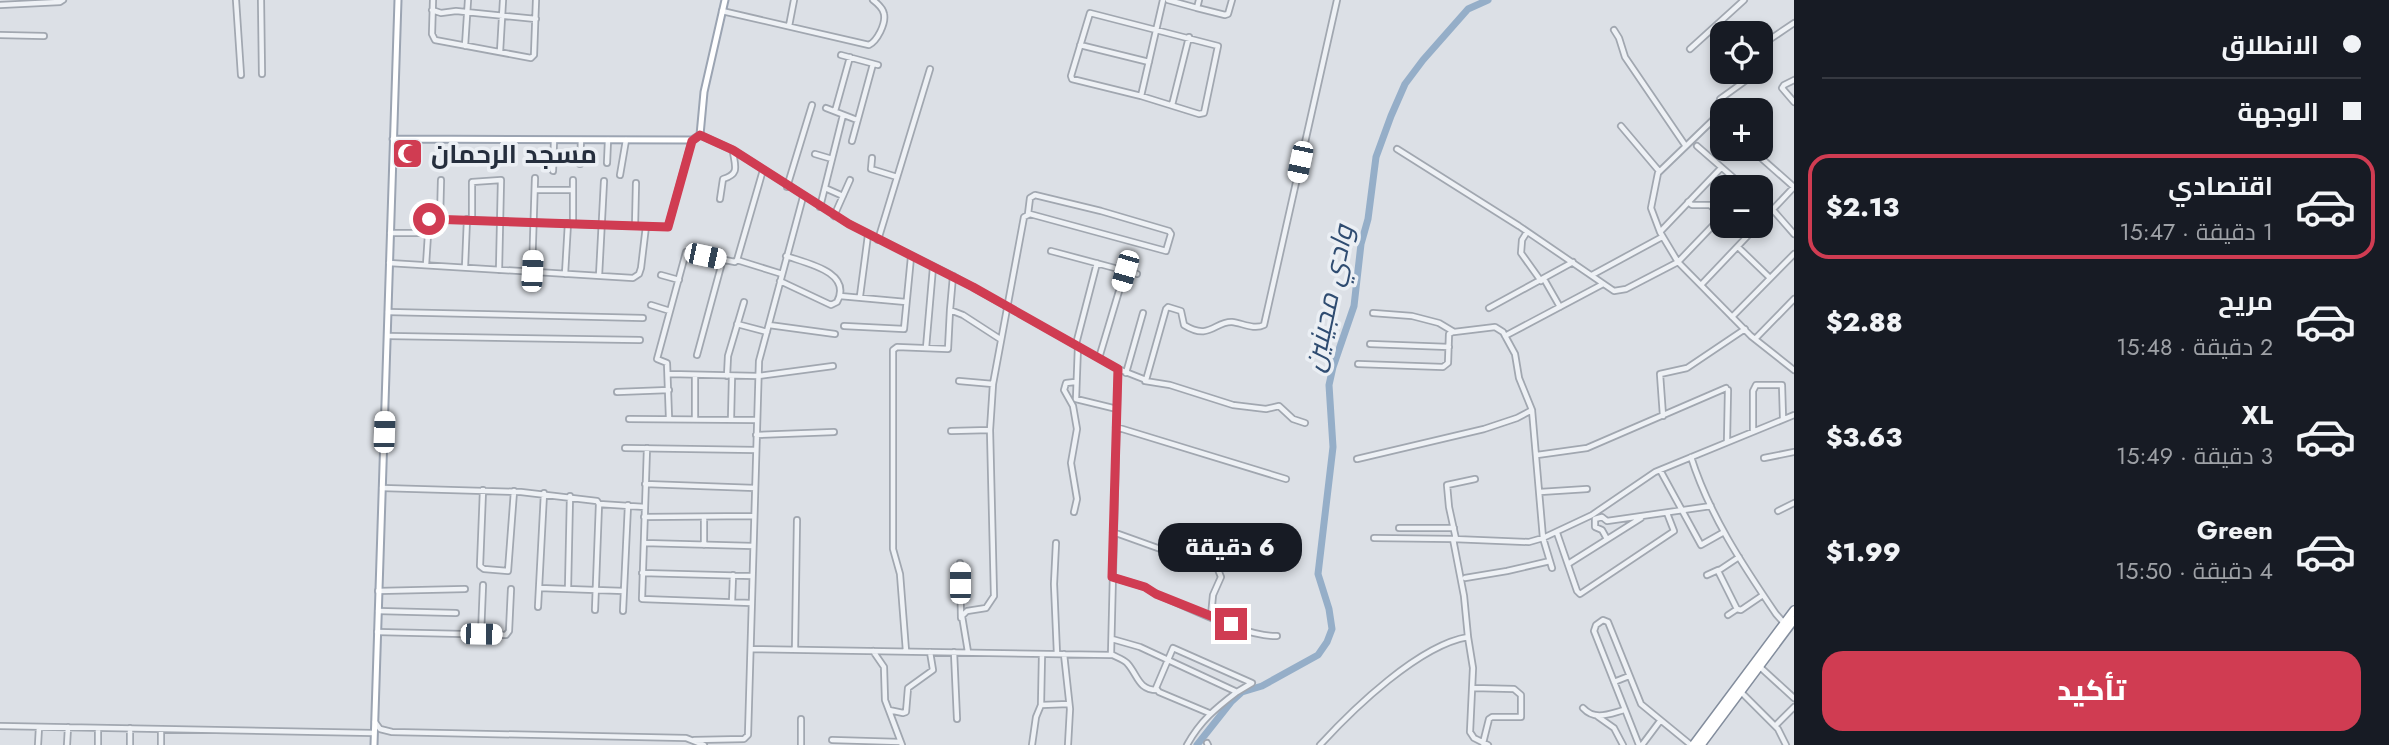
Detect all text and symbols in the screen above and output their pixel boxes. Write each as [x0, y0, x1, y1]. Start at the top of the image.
map controls [1710, 21, 1773, 238]
button: locate [1710, 21, 1773, 84]
text: الانطلاق [2221, 26, 2319, 64]
text: الوجهة [2238, 93, 2319, 131]
button: + [1710, 98, 1773, 161]
place label: مسجد الرحمان [431, 135, 597, 173]
mosque icon: مسجد الرحمان [391, 137, 425, 171]
car [1286, 139, 1315, 185]
text: اقتصادي [2168, 167, 2273, 205]
button: − [1710, 175, 1773, 238]
icon: car [2294, 175, 2357, 238]
text: $2.13 [1826, 188, 1899, 226]
route start [413, 203, 445, 235]
text: 1 دقيقة · 15:47 [2119, 215, 2273, 249]
water label: وادي مجينين [1293, 219, 1366, 376]
car [683, 241, 728, 271]
car [1110, 248, 1141, 294]
car [521, 249, 544, 293]
text: مريح [2218, 282, 2273, 320]
icon: car [2294, 290, 2357, 353]
text: $2.88 [1826, 303, 1903, 341]
text: 2 دقيقة · 15:48 [2116, 330, 2273, 364]
text: XL [2241, 396, 2273, 434]
icon: car [2294, 405, 2357, 468]
car [373, 411, 396, 453]
text: $3.63 [1826, 418, 1902, 456]
text: 3 دقيقة · 15:49 [2116, 439, 2273, 473]
text: Green [2197, 511, 2273, 549]
icon: car [2294, 520, 2357, 583]
callout: 6 دقيقة [1159, 522, 1303, 572]
text: 6 دقيقة [1185, 530, 1275, 564]
text: $1.99 [1826, 533, 1901, 571]
text: 4 دقيقة · 15:50 [2115, 554, 2273, 588]
car [950, 562, 971, 604]
route end [1215, 608, 1247, 640]
car [460, 623, 503, 645]
button: تأكيد [1822, 651, 2361, 731]

